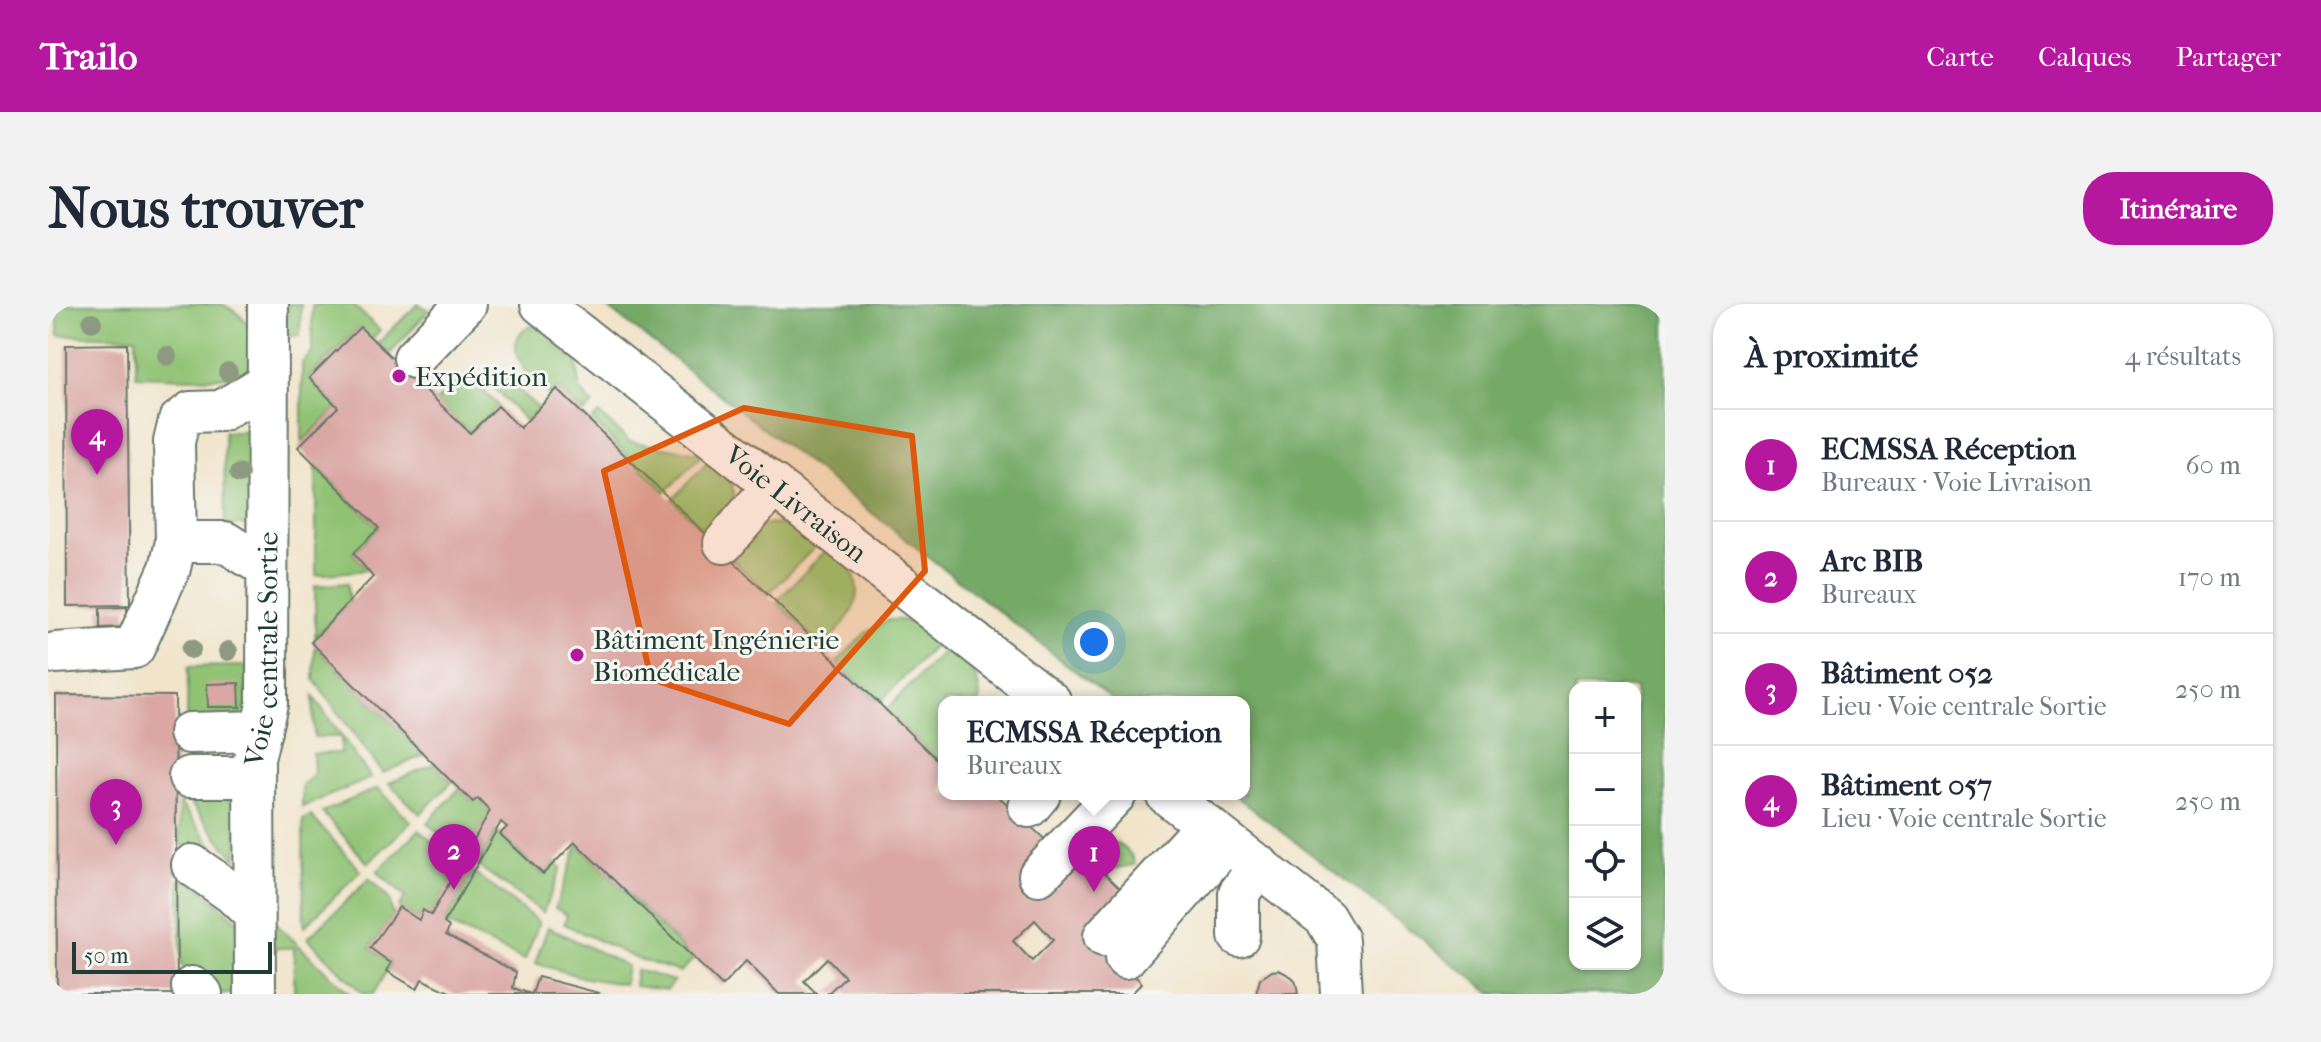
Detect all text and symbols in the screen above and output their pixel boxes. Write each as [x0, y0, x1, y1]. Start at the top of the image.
text: Trailo [40, 34, 137, 79]
text: Carte [1926, 40, 1994, 73]
text: Calques [2038, 40, 2132, 73]
text: Partager [2176, 40, 2281, 73]
button: Itinéraire [2083, 172, 2273, 245]
text: Nous trouver [48, 176, 363, 241]
text: À proximité [1745, 336, 1918, 376]
text: 4 résultats [2125, 341, 2241, 372]
place label: Expédition [415, 360, 547, 393]
marker: Expédition [390, 367, 408, 385]
pin: 4 [71, 409, 123, 475]
text: ECMSSA Réception [1821, 432, 2076, 467]
street label: Voie Livraison [718, 437, 874, 569]
text: 1 [1766, 450, 1776, 481]
text: 60 m [2185, 450, 2241, 481]
text: Bureaux · Voie Livraison [1821, 467, 2092, 498]
street label: Voie centrale Sortie [237, 532, 284, 771]
text: Arc BIB [1821, 544, 1923, 579]
text: 2 [1764, 562, 1778, 593]
text: 170 m [2178, 562, 2241, 593]
text: Bureaux [1821, 579, 1917, 610]
your location [1074, 622, 1114, 662]
place label: Bâtiment Ingénierie Biomédicale [593, 623, 840, 688]
marker: Bâtiment Ingénierie Biomédicale [568, 646, 586, 664]
text: Bâtiment 052 [1821, 656, 1993, 691]
text: 3 [1766, 674, 1776, 705]
text: 250 m [2175, 674, 2241, 705]
map controls [1569, 682, 1641, 970]
button: + [1569, 682, 1641, 754]
text: Lieu · Voie centrale Sortie [1821, 691, 2107, 722]
popup [938, 696, 1250, 800]
text: ECMSSA Réception [966, 715, 1222, 750]
text: Bureaux [966, 750, 1062, 781]
button: − [1569, 754, 1641, 826]
text: Bâtiment 057 [1821, 768, 1992, 803]
pin: 3 [90, 779, 142, 845]
text: 4 [1763, 786, 1779, 817]
text: 250 m [2175, 786, 2241, 817]
text: Lieu · Voie centrale Sortie [1821, 803, 2107, 834]
pin: 2 [428, 824, 480, 890]
pin: 1 [1068, 826, 1120, 892]
button: locate [1569, 826, 1641, 898]
button: layers [1569, 898, 1641, 970]
scale bar [72, 938, 272, 974]
text: 50 m [84, 943, 129, 969]

